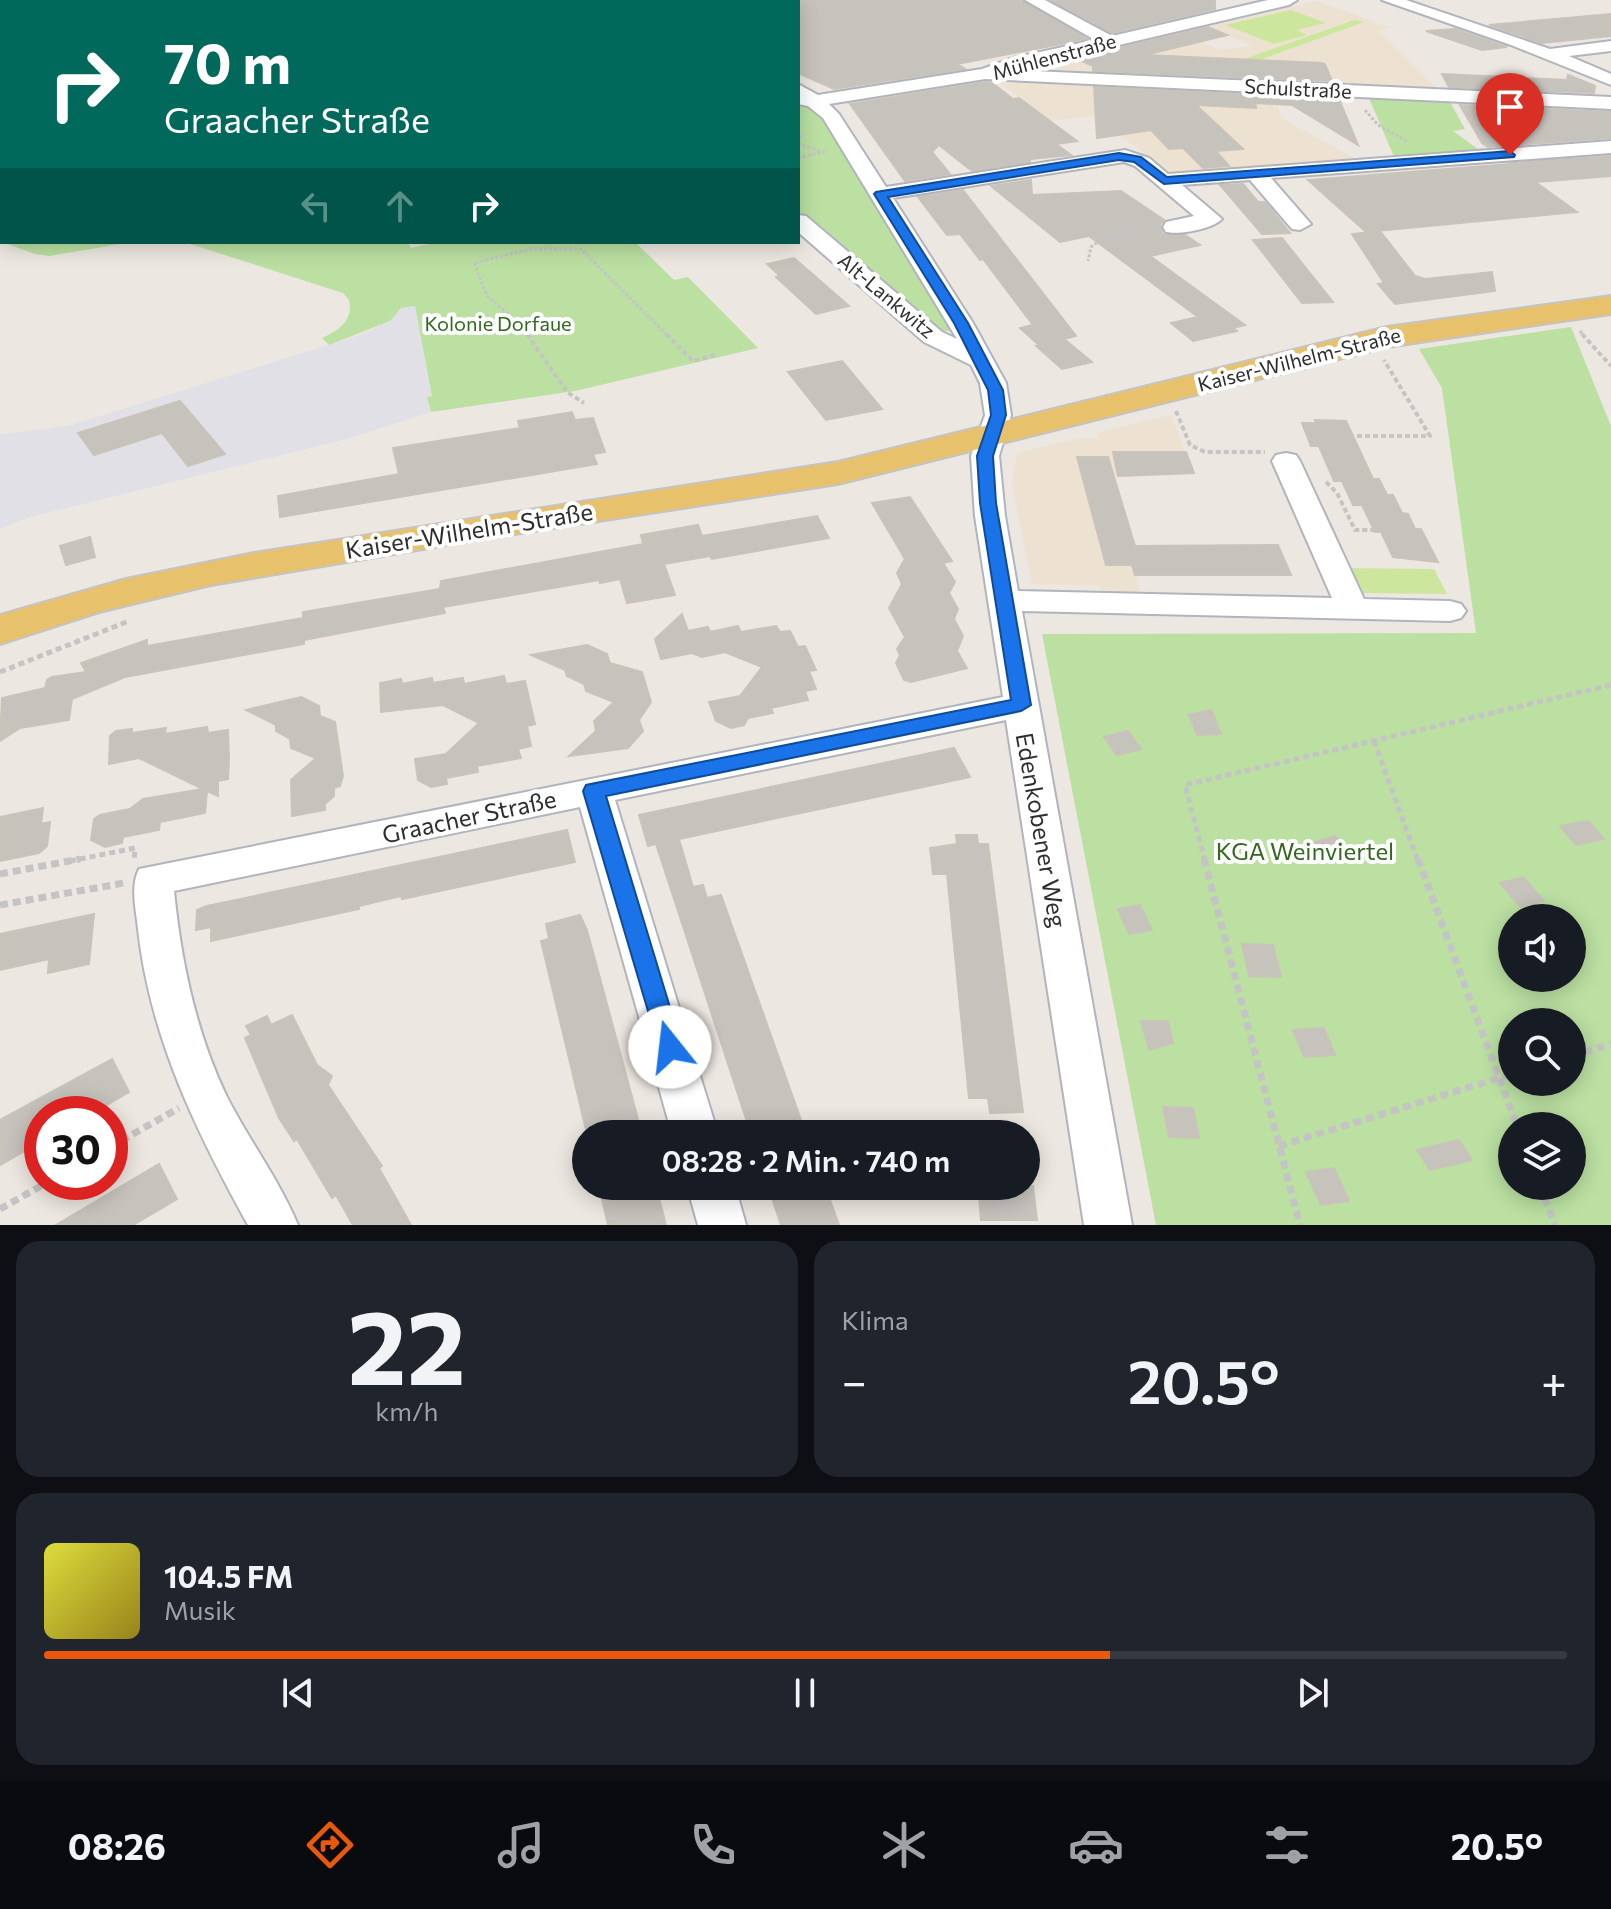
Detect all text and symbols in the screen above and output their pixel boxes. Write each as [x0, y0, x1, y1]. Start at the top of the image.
text: 70 m [164, 27, 291, 96]
street label: Mühlenstraße [990, 28, 1118, 84]
icon: right [32, 32, 136, 136]
street label: Schulstraße [1244, 73, 1352, 103]
pin [1476, 73, 1544, 155]
icon: arrive [1488, 85, 1532, 129]
text: Graacher Straße [164, 96, 430, 140]
icon: left [294, 184, 338, 228]
icon: ahead [378, 184, 422, 228]
icon: right [462, 184, 506, 228]
street label: Alt-Lankwitz [834, 248, 940, 342]
park label: Kolonie Dorfaue [424, 311, 572, 335]
street label: Kaiser-Wilhelm-Straße [1195, 322, 1403, 396]
street label: Kaiser-Wilhelm-Straße [343, 496, 595, 564]
street label: Edenkobener Weg [1011, 730, 1073, 930]
street label: Graacher Straße [379, 783, 559, 849]
park label: KGA Weinviertel [1216, 836, 1394, 865]
map controls [1498, 904, 1586, 1200]
button: sound [1498, 904, 1586, 992]
position arrow [628, 1005, 712, 1089]
button: search [1498, 1008, 1586, 1096]
speed limit sign: 30 [24, 1096, 128, 1200]
button: layers [1498, 1112, 1586, 1200]
text: 08:28 · 2 Min. · 740 m [662, 1141, 950, 1178]
text: 22 [348, 1279, 466, 1406]
text: Klima [842, 1304, 909, 1335]
text: 20.5° [1128, 1343, 1280, 1416]
text: − [842, 1353, 867, 1407]
text: + [1541, 1353, 1567, 1407]
text: km/h [375, 1395, 438, 1426]
text: 104.5 FM [164, 1557, 293, 1594]
text: Musik [164, 1594, 236, 1625]
icon: previous [276, 1671, 320, 1715]
icon: pause [783, 1671, 827, 1715]
icon: next [1291, 1671, 1335, 1715]
icon: directions [302, 1817, 358, 1873]
icon: music [493, 1817, 549, 1873]
icon: phone [685, 1817, 741, 1873]
icon: climate [876, 1817, 932, 1873]
icon: car [1068, 1817, 1124, 1873]
icon: filters [1259, 1817, 1315, 1873]
text: 08:26 [68, 1823, 166, 1867]
text: 20.5° [1451, 1823, 1543, 1867]

